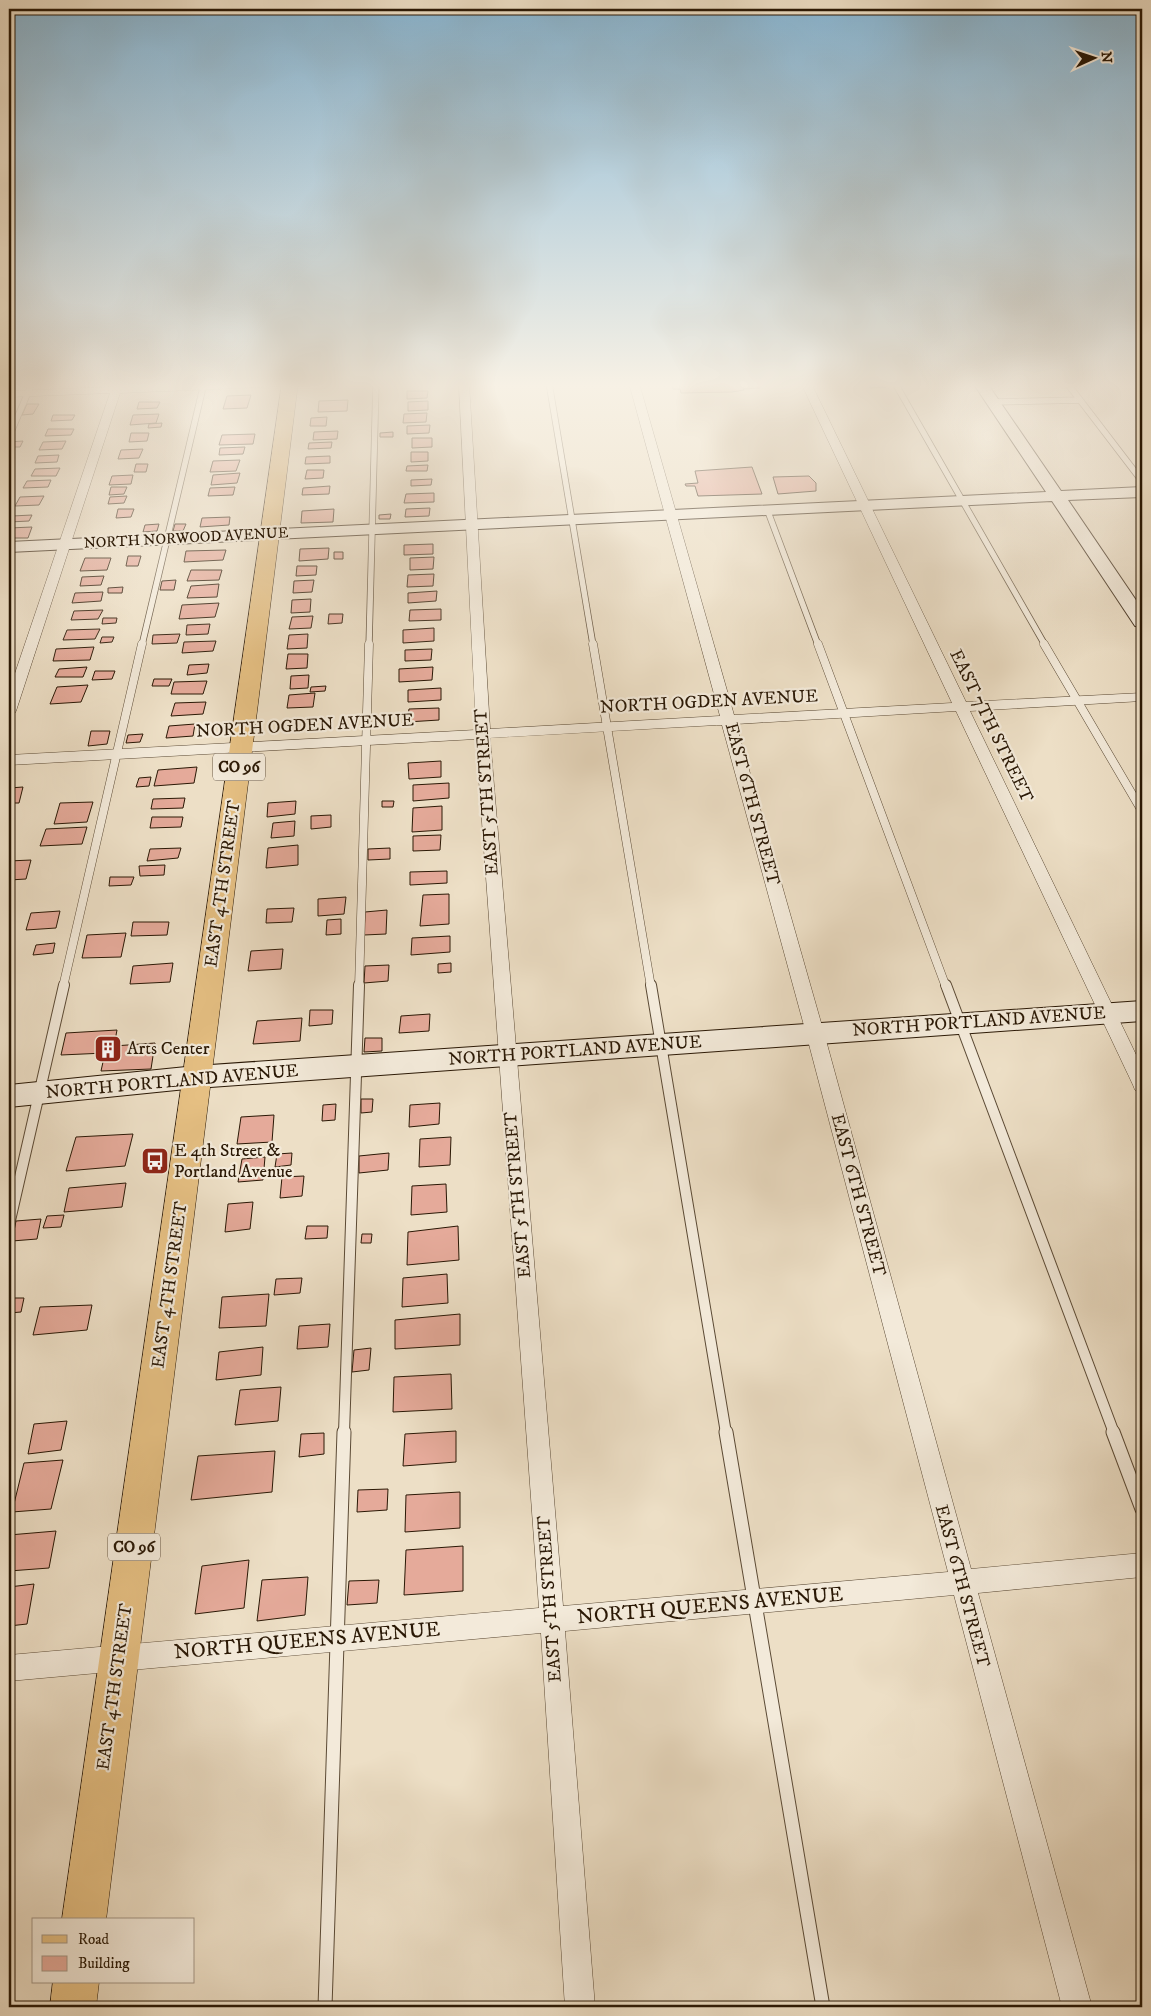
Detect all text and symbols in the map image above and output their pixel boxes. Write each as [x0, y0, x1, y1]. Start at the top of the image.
north arrow [1068, 32, 1118, 82]
text: N [1097, 51, 1115, 64]
street label: NORTH NORWOOD AVENUE [83, 523, 289, 553]
street label: EAST 7TH STREET [944, 646, 1038, 806]
street label: NORTH OGDEN AVENUE [599, 685, 819, 719]
street label: EAST 5TH STREET [470, 708, 504, 876]
street label: NORTH OGDEN AVENUE [195, 709, 415, 743]
street label: EAST 6TH STREET [720, 720, 784, 888]
road number: CO 96 [213, 754, 265, 780]
street label: EAST 4TH STREET [200, 799, 246, 969]
street label: NORTH PORTLAND AVENUE [852, 1002, 1107, 1042]
street label: NORTH PORTLAND AVENUE [448, 1031, 703, 1071]
building icon: Arts Center [93, 1034, 123, 1064]
place label: Arts Center [127, 1038, 210, 1060]
street label: NORTH PORTLAND AVENUE [45, 1060, 300, 1104]
street label: EAST 5TH STREET [500, 1111, 536, 1279]
street label: EAST 6TH STREET [826, 1111, 890, 1279]
place label: E 4th Street & Portland Avenue [174, 1140, 292, 1183]
bus stop icon: E 4th Street & Portland Avenue [140, 1146, 170, 1176]
street label: EAST 4TH STREET [147, 1200, 193, 1370]
street label: EAST 6TH STREET [930, 1502, 994, 1670]
street label: EAST 5TH STREET [533, 1515, 567, 1683]
road number: CO 96 [108, 1534, 160, 1560]
street label: NORTH QUEENS AVENUE [576, 1581, 844, 1631]
street label: EAST 4TH STREET [92, 1602, 138, 1772]
street label: NORTH QUEENS AVENUE [173, 1616, 441, 1666]
legend [32, 1918, 195, 1984]
text: Road [78, 1930, 110, 1949]
text: Building [78, 1954, 130, 1973]

